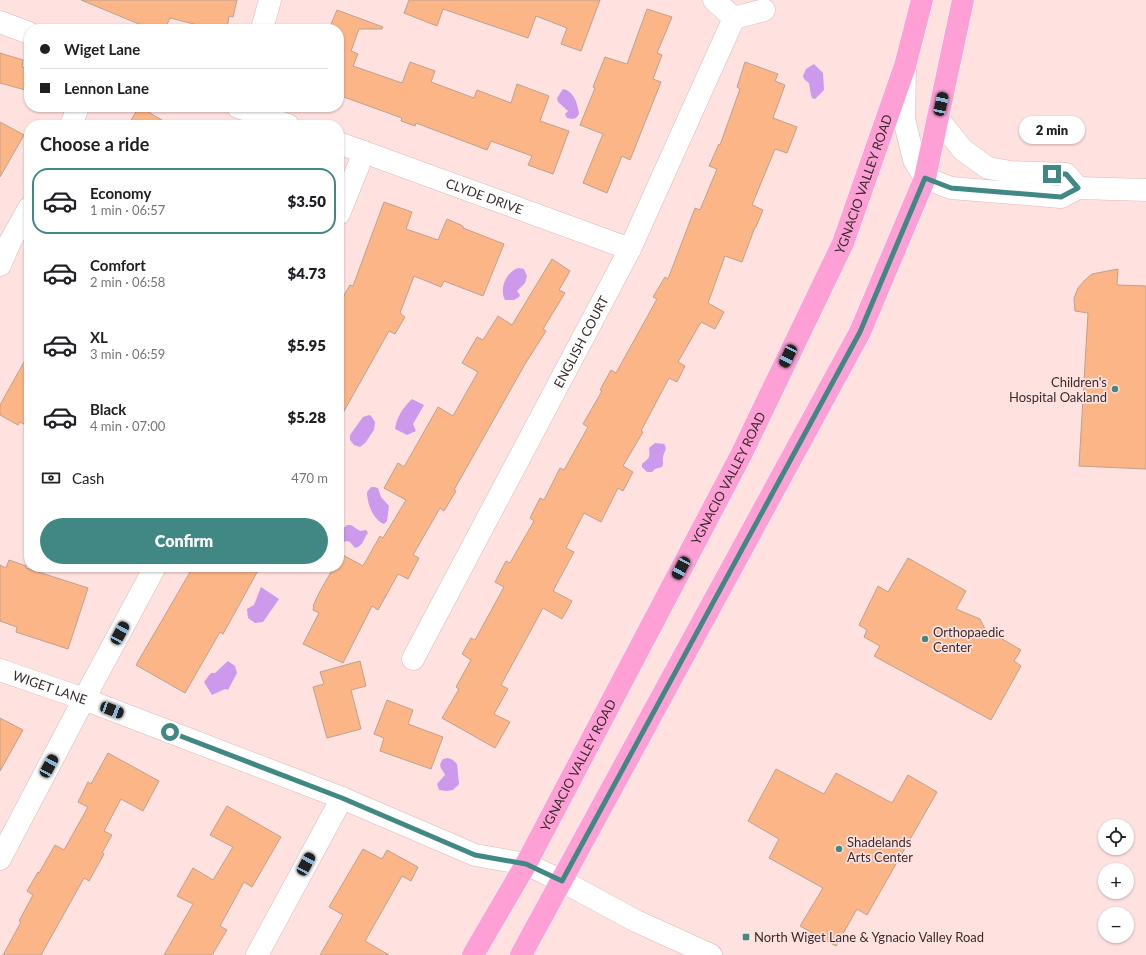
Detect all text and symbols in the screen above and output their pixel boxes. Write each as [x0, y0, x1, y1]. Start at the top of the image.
text: Wiget Lane [64, 40, 140, 58]
text: Lennon Lane [64, 79, 149, 97]
car [933, 91, 949, 117]
street label: YGNACIO VALLEY ROAD [831, 112, 895, 256]
callout: 2 min [1019, 116, 1085, 144]
text: 2 min [1036, 122, 1068, 138]
text: Choose a ride [40, 133, 149, 155]
route end [1043, 165, 1061, 183]
street label: CLYDE DRIVE [444, 175, 525, 217]
icon: car [42, 183, 78, 219]
text: Economy [90, 184, 151, 202]
text: $3.50 [288, 192, 326, 210]
text: 1 min · 06:57 [90, 202, 165, 218]
icon: car [42, 255, 78, 291]
text: Comfort [90, 256, 146, 274]
text: $4.73 [288, 264, 326, 282]
text: 2 min · 06:58 [90, 274, 165, 290]
street label: ENGLISH COURT [550, 293, 612, 390]
icon: car [42, 327, 78, 363]
text: XL [90, 328, 108, 346]
text: $5.95 [288, 336, 326, 354]
car [777, 343, 799, 369]
text: 3 min · 06:59 [90, 346, 165, 362]
place label: Children's Hospital Oakland [1009, 374, 1107, 405]
marker: Children's Hospital Oakland [1110, 384, 1120, 394]
icon: car [42, 399, 78, 435]
text: Black [90, 400, 126, 418]
text: $5.28 [288, 408, 326, 426]
street label: YGNACIO VALLEY ROAD [687, 409, 769, 547]
text: 4 min · 07:00 [90, 418, 165, 434]
icon: cash [40, 467, 62, 489]
text: Cash [72, 469, 104, 487]
text: 470 m [291, 470, 328, 486]
button: Confirm [40, 518, 328, 564]
car [670, 555, 692, 581]
car [109, 620, 131, 646]
place label: Orthopaedic Center [933, 624, 1005, 655]
marker: Orthopaedic Center [920, 634, 930, 644]
street label: WIGET LANE [11, 667, 89, 708]
street label: YGNACIO VALLEY ROAD [537, 696, 619, 834]
car [99, 700, 125, 720]
route start [161, 723, 179, 741]
car [38, 753, 60, 779]
map controls [1098, 819, 1134, 943]
button: locate [1098, 819, 1134, 855]
place label: Shadelands Arts Center [847, 834, 913, 865]
marker: Shadelands Arts Center [834, 844, 844, 854]
car [295, 851, 317, 877]
button: + [1098, 863, 1134, 899]
button: − [1098, 907, 1134, 943]
place label: North Wiget Lane & Ygnacio Valley Road [754, 929, 984, 945]
marker: North Wiget Lane & Ygnacio Valley Road [741, 932, 751, 942]

